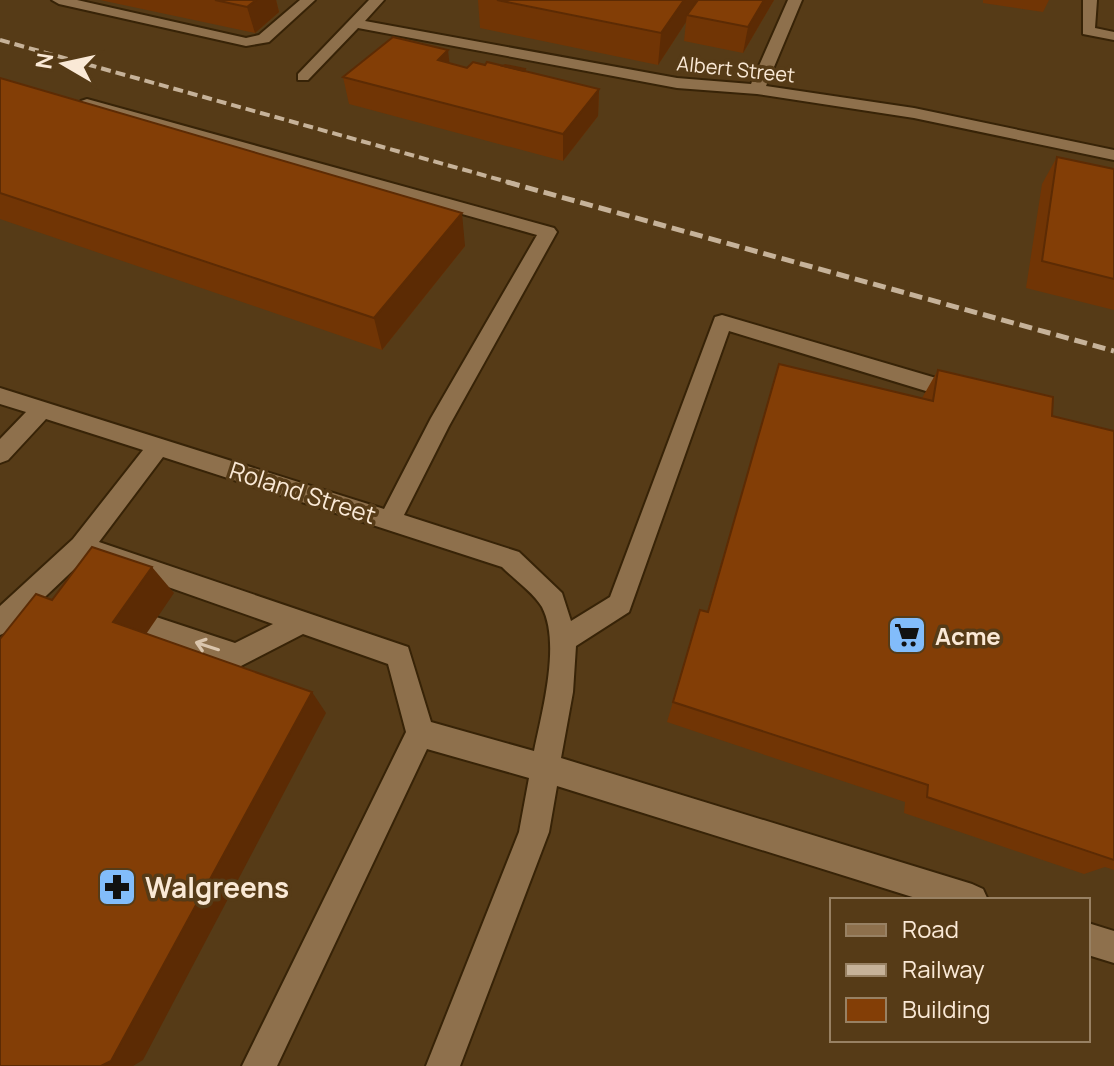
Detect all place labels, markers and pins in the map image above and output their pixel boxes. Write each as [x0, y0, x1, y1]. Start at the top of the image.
supermarket icon: Acme [886, 614, 928, 656]
place label: Acme [935, 619, 1001, 652]
pharmacy icon: Walgreens [96, 866, 138, 908]
place label: Walgreens [145, 868, 289, 906]

